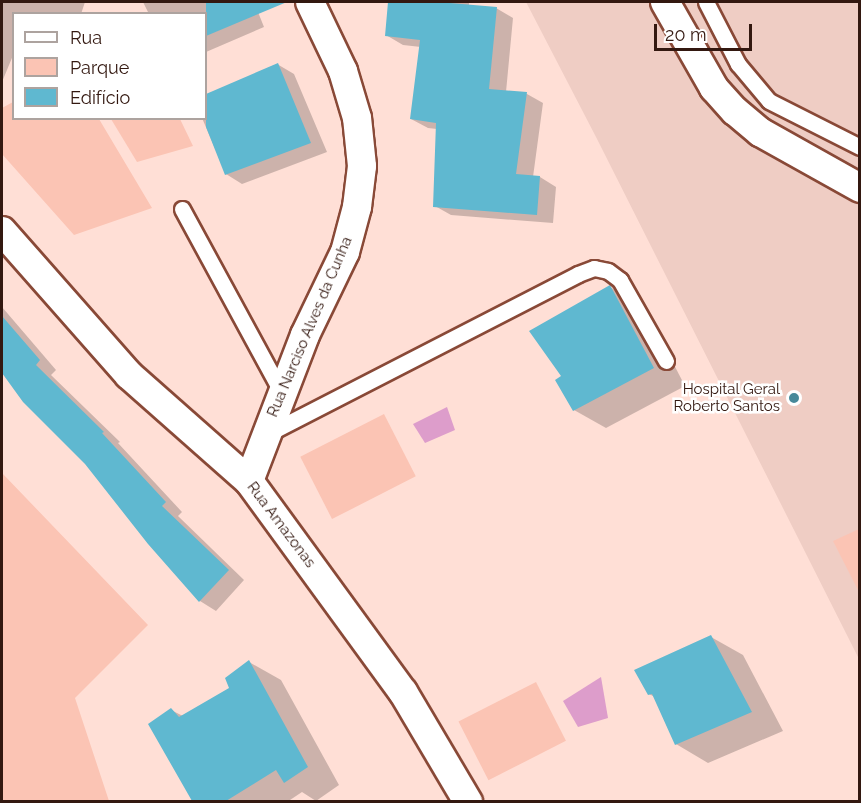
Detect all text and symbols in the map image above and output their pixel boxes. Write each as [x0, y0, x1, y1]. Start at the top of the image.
legend [12, 12, 207, 120]
scale bar [657, 12, 754, 50]
text: 20 m [665, 24, 707, 45]
text: Rua [70, 27, 102, 48]
text: Parque [70, 57, 129, 78]
text: Edifício [70, 87, 130, 108]
street label: Rua Narciso Alves da Cunha [264, 234, 356, 420]
place label: Hospital Geral Roberto Santos [674, 380, 780, 415]
marker: Hospital Geral Roberto Santos [785, 389, 803, 407]
street label: Rua Amazonas [243, 478, 319, 572]

